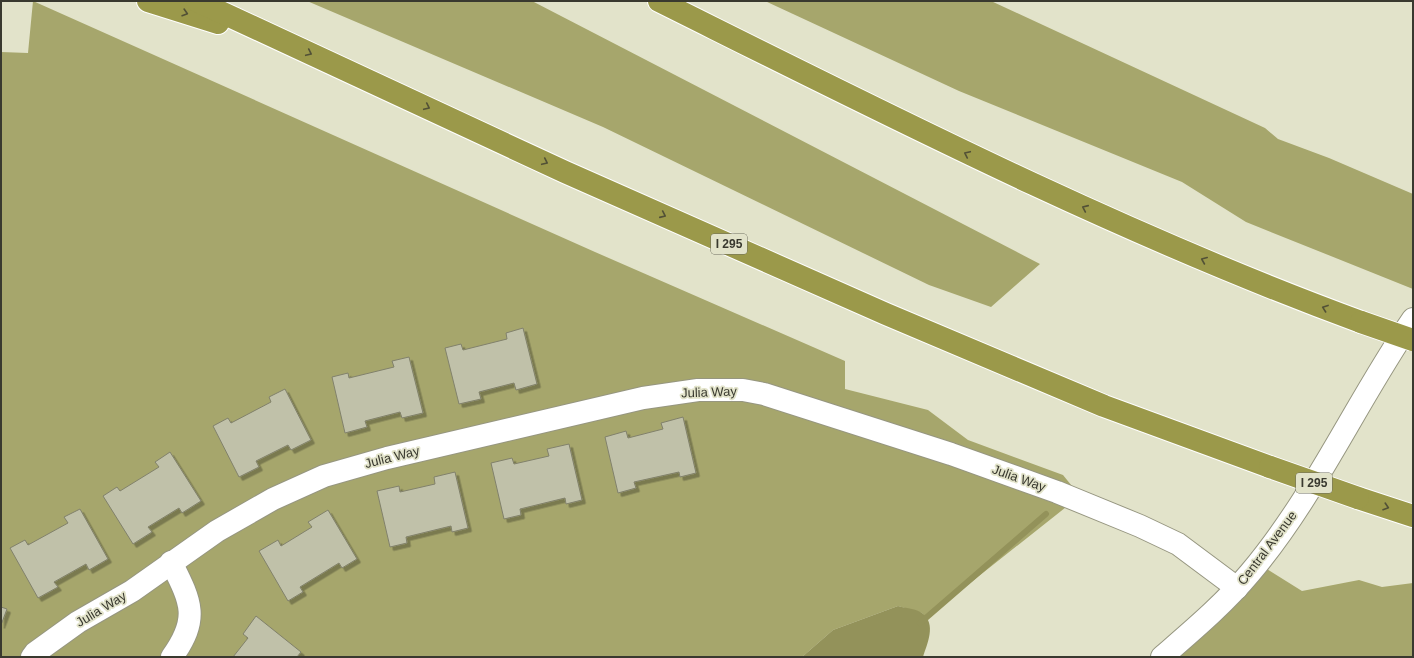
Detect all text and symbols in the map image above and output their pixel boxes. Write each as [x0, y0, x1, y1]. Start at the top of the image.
one-way arrow [182, 8, 189, 17]
one-way arrow [305, 48, 312, 56]
one-way arrow [422, 102, 430, 110]
one-way arrow [964, 151, 971, 159]
one-way arrow [540, 157, 548, 165]
one-way arrow [1081, 205, 1088, 213]
one-way arrow [659, 210, 667, 218]
road number: I 295 [711, 234, 747, 254]
one-way arrow [1201, 257, 1208, 265]
one-way arrow [1321, 305, 1328, 313]
street label: Julia Way [681, 384, 738, 400]
street label: Julia Way [363, 443, 421, 471]
street label: Julia Way [990, 461, 1048, 495]
road number: I 295 [1296, 473, 1332, 493]
one-way arrow [1382, 502, 1389, 511]
street label: Central Avenue [1234, 508, 1300, 588]
street label: Julia Way [73, 588, 129, 630]

